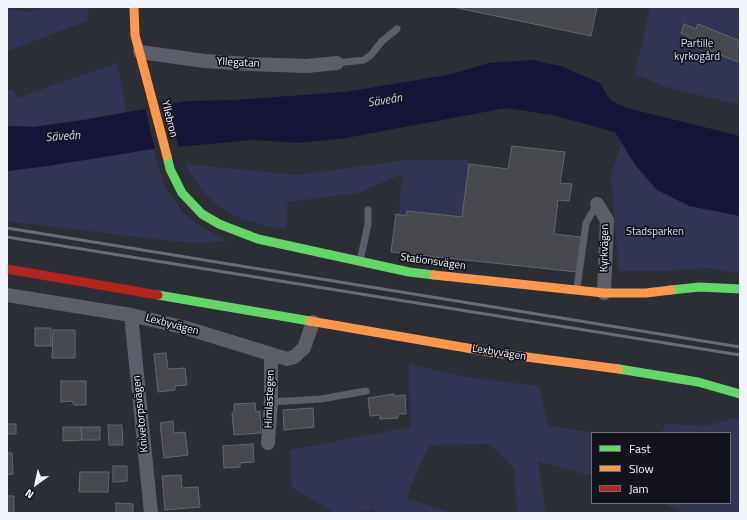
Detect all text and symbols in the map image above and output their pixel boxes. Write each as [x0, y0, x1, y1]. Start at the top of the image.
park label: Partille kyrkogård [674, 37, 720, 63]
street label: Yllegatan [216, 55, 260, 71]
water label: Säveån [367, 91, 403, 111]
street label: Yllebron [158, 99, 180, 139]
water label: Säveån [45, 129, 81, 145]
street label: Kyrkvägen [598, 224, 612, 272]
park label: Stadsparken [626, 225, 684, 239]
street label: Stationsvägen [399, 251, 467, 273]
street label: Lexbyvägen [144, 312, 200, 338]
street label: Lexbyvägen [471, 342, 527, 364]
street label: Himlastegen [262, 369, 278, 429]
street label: Knivetorpsvägen [130, 375, 152, 453]
legend [591, 432, 731, 504]
text: Fast [629, 439, 651, 458]
text: Slow [629, 459, 654, 478]
north arrow [16, 464, 56, 504]
text: Jam [629, 479, 649, 498]
text: N [22, 485, 37, 503]

